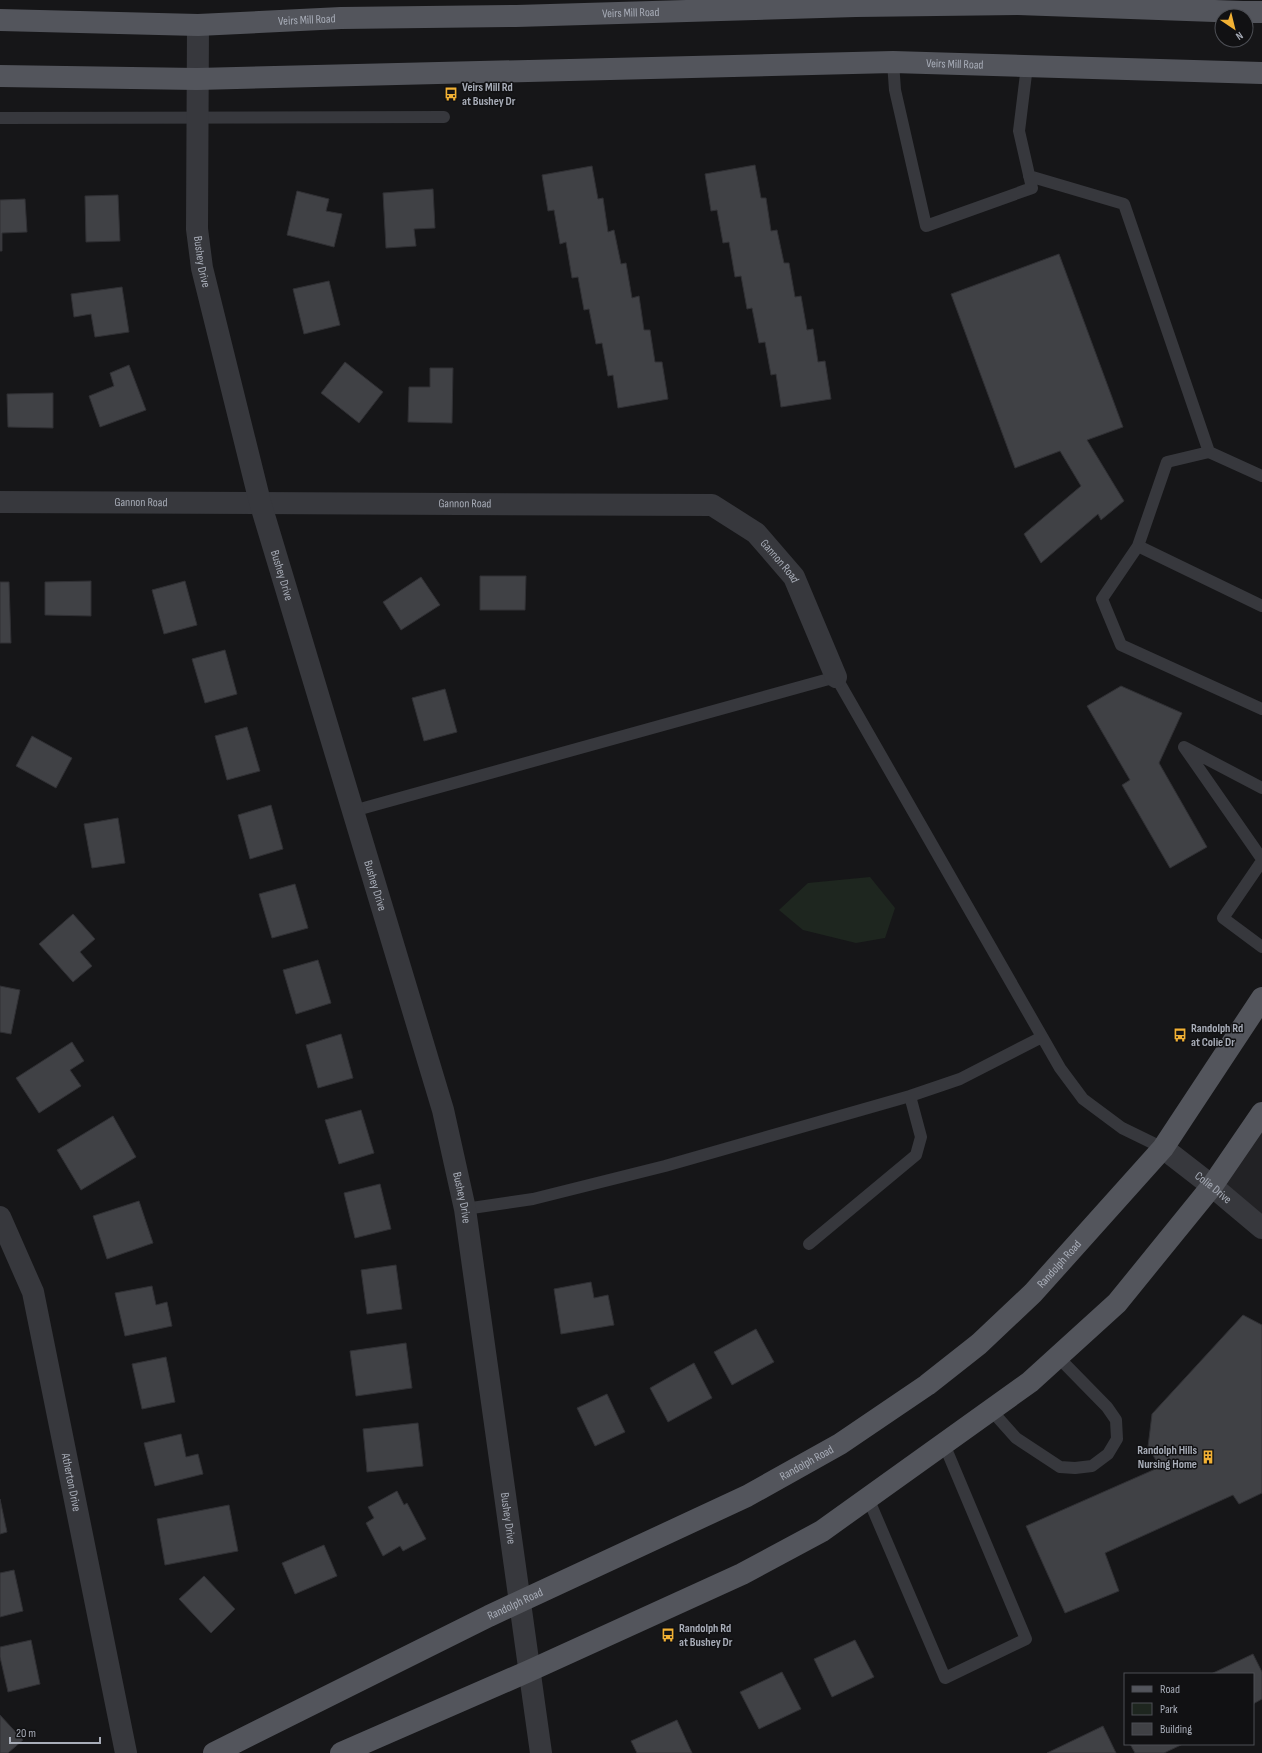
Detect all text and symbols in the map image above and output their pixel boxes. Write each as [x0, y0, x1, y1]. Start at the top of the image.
street label: Veirs Mill Road [602, 5, 660, 21]
north arrow [1214, 8, 1254, 48]
street label: Veirs Mill Road [278, 11, 336, 29]
text: N [1233, 29, 1246, 43]
street label: Veirs Mill Road [926, 56, 984, 73]
place label: Veirs Mill Rd at Bushey Dr [462, 80, 516, 109]
bus stop icon: Veirs Mill Rd at Bushey Dr [443, 86, 459, 102]
street label: Bushey Drive [190, 235, 214, 289]
street label: Gannon Road [114, 495, 167, 510]
street label: Gannon Road [438, 496, 491, 511]
street label: Gannon Road [757, 536, 802, 585]
street label: Bushey Drive [267, 548, 296, 603]
street label: Bushey Drive [360, 859, 390, 913]
place label: Randolph Rd at Colie Dr [1191, 1021, 1243, 1050]
bus stop icon: Randolph Rd at Colie Dr [1172, 1027, 1188, 1043]
street label: Colie Drive [1192, 1168, 1235, 1207]
street label: Bushey Drive [449, 1171, 474, 1224]
street label: Randolph Road [1034, 1237, 1085, 1291]
street label: Randolph Road [777, 1442, 836, 1484]
place label: Randolph Hills Nursing Home [1137, 1443, 1197, 1472]
building icon: Randolph Hills Nursing Home [1200, 1449, 1216, 1465]
street label: Atherton Drive [58, 1451, 84, 1513]
street label: Bushey Drive [497, 1491, 519, 1545]
street label: Randolph Road [485, 1585, 545, 1624]
place label: Randolph Rd at Bushey Dr [679, 1621, 733, 1650]
bus stop icon: Randolph Rd at Bushey Dr [660, 1627, 676, 1643]
legend [1124, 1673, 1254, 1745]
text: Road [1160, 1682, 1180, 1697]
text: Park [1160, 1702, 1178, 1717]
scale bar [10, 1719, 100, 1745]
text: Building [1160, 1722, 1192, 1737]
text: 20 m [16, 1726, 36, 1741]

